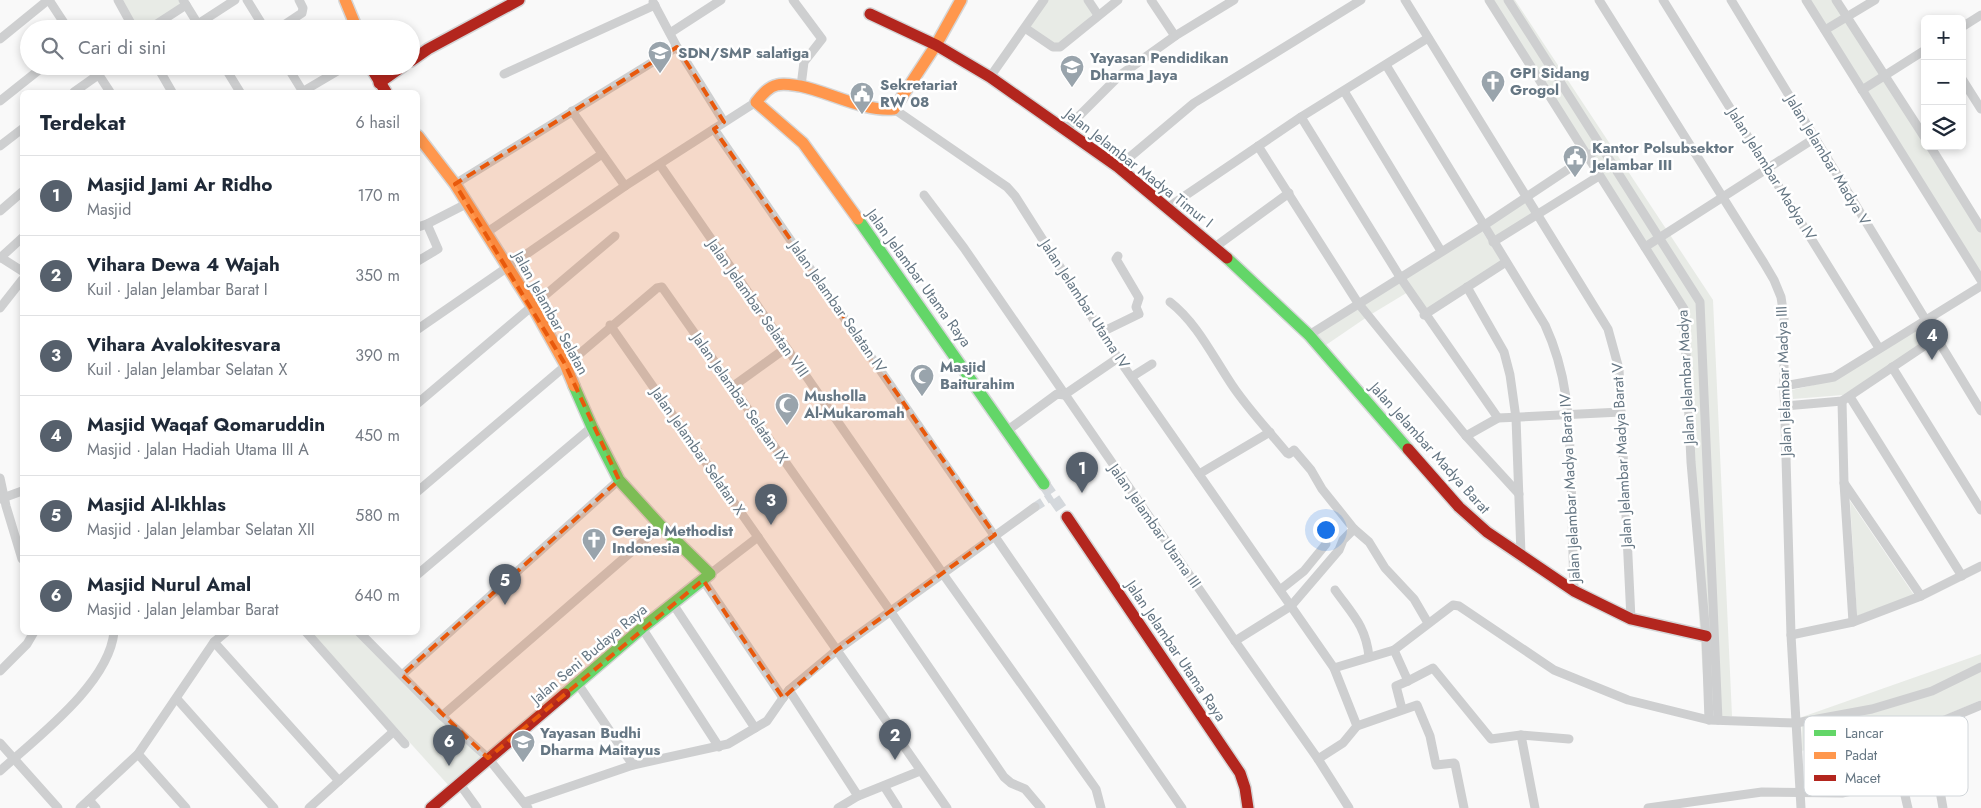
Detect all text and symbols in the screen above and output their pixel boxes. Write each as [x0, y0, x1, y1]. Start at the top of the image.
map controls [1921, 15, 1966, 150]
button: + [1921, 15, 1966, 60]
search box [20, 20, 420, 75]
icon: search [38, 34, 66, 62]
text: Cari di sini [78, 34, 166, 61]
school or university icon: SDN/SMP salatiga [647, 40, 673, 74]
place label: SDN/SMP salatiga [678, 42, 809, 64]
place label: Yayasan Pendidikan Dharma Jaya [1089, 47, 1229, 86]
school or university icon: Yayasan Pendidikan Dharma Jaya [1059, 54, 1085, 88]
button: − [1921, 60, 1966, 105]
place label: GPI Sidang Grogol [1510, 62, 1590, 101]
church icon: GPI Sidang Grogol [1480, 69, 1506, 103]
place label: Sekretariat RW 08 [880, 74, 957, 113]
public building icon: Sekretariat RW 08 [849, 81, 875, 115]
street label: Jalan Jelambar Madya V [1779, 89, 1876, 230]
street label: Jalan Jelambar Madya Timur I [1059, 102, 1218, 233]
street label: Jalan Jelambar Madya IV [1721, 102, 1822, 245]
button: layers [1921, 105, 1966, 150]
text: Terdekat [40, 108, 125, 138]
text: 6 hasil [356, 111, 400, 134]
place label: Kantor Polsubsektor Jelambar III [1589, 137, 1735, 176]
public building icon: Kantor Polsubsektor Jelambar III [1562, 144, 1588, 178]
text: Masjid Jami Ar Ridho [87, 171, 272, 198]
text: 1 [52, 184, 60, 207]
text: 170 m [358, 184, 400, 207]
text: Masjid [87, 198, 131, 221]
street label: Jalan Jelambar Utama Raya [860, 203, 977, 352]
street label: Jalan Jelambar Selatan VIII [701, 233, 814, 381]
street label: Jalan Jelambar Utama IV [1034, 233, 1135, 373]
street label: Jalan Jelambar Selatan IV [783, 235, 892, 377]
street label: Jalan Jelambar Selatan [507, 245, 594, 379]
text: Vihara Dewa 4 Wajah [87, 251, 280, 278]
text: 2 [51, 264, 61, 287]
text: 350 m [355, 264, 400, 287]
text: Kuil · Jalan Jelambar Barat I [87, 278, 268, 301]
street label: Jalan Jelambar Madya III [1770, 306, 1798, 458]
street label: Jalan Jelambar Madya [1671, 309, 1701, 447]
pin: 4 [1916, 319, 1948, 360]
street label: Jalan Jelambar Selatan IX [685, 327, 794, 468]
text: Vihara Avalokitesvara [87, 331, 281, 358]
text: 3 [51, 344, 61, 367]
text: 390 m [355, 344, 400, 367]
place label: Masjid Baiturahim [940, 356, 1015, 395]
text: Kuil · Jalan Jelambar Selatan X [87, 358, 287, 381]
street label: Jalan Jelambar Madya Barat V [1606, 362, 1638, 550]
mosque icon: Masjid Baiturahim [909, 363, 935, 397]
street label: Jalan Jelambar Madya Barat [1363, 376, 1496, 519]
street label: Jalan Jelambar Selatan X [645, 381, 751, 520]
place label: Musholla Al-Mukaromah [803, 385, 905, 424]
mosque icon: Musholla Al-Mukaromah [774, 392, 800, 426]
street label: Jalan Jelambar Madya Barat IV [1554, 393, 1586, 585]
text: Masjid Waqaf Qomaruddin [87, 411, 325, 438]
text: 4 [50, 424, 62, 447]
text: 450 m [355, 424, 400, 447]
text: Masjid · Jalan Hadiah Utama III A [87, 438, 309, 461]
pin: 1 [1066, 452, 1098, 493]
street label: Jalan Jelambar Utama III [1103, 458, 1206, 593]
pin: 3 [755, 484, 787, 525]
text: Masjid Al-Ikhlas [87, 491, 226, 518]
text: 5 [51, 504, 61, 527]
text: 580 m [355, 504, 400, 527]
your location [1313, 517, 1339, 543]
text: Masjid · Jalan Jelambar Selatan XII [87, 518, 315, 541]
place label: Gereja Methodist Indonesia [612, 520, 733, 559]
church icon: Gereja Methodist Indonesia [581, 527, 607, 561]
pin: 5 [489, 564, 521, 605]
text: Masjid Nurul Amal [87, 571, 251, 598]
street label: Jalan Jelambar Utama Raya [1119, 574, 1232, 726]
text: 6 [51, 584, 61, 607]
text: 640 m [355, 584, 400, 607]
text: Masjid · Jalan Jelambar Barat [87, 598, 279, 621]
street label: Jalan Seni Budaya Raya [525, 599, 652, 711]
legend [1804, 716, 1968, 796]
pin: 2 [879, 719, 911, 760]
place label: Yayasan Budhi Dharma Maitayus [539, 722, 660, 761]
text: Lancar [1845, 723, 1884, 743]
pin: 6 [433, 725, 465, 766]
school or university icon: Yayasan Budhi Dharma Maitayus [510, 729, 536, 763]
text: Padat [1845, 745, 1878, 765]
text: Macet [1845, 768, 1881, 788]

